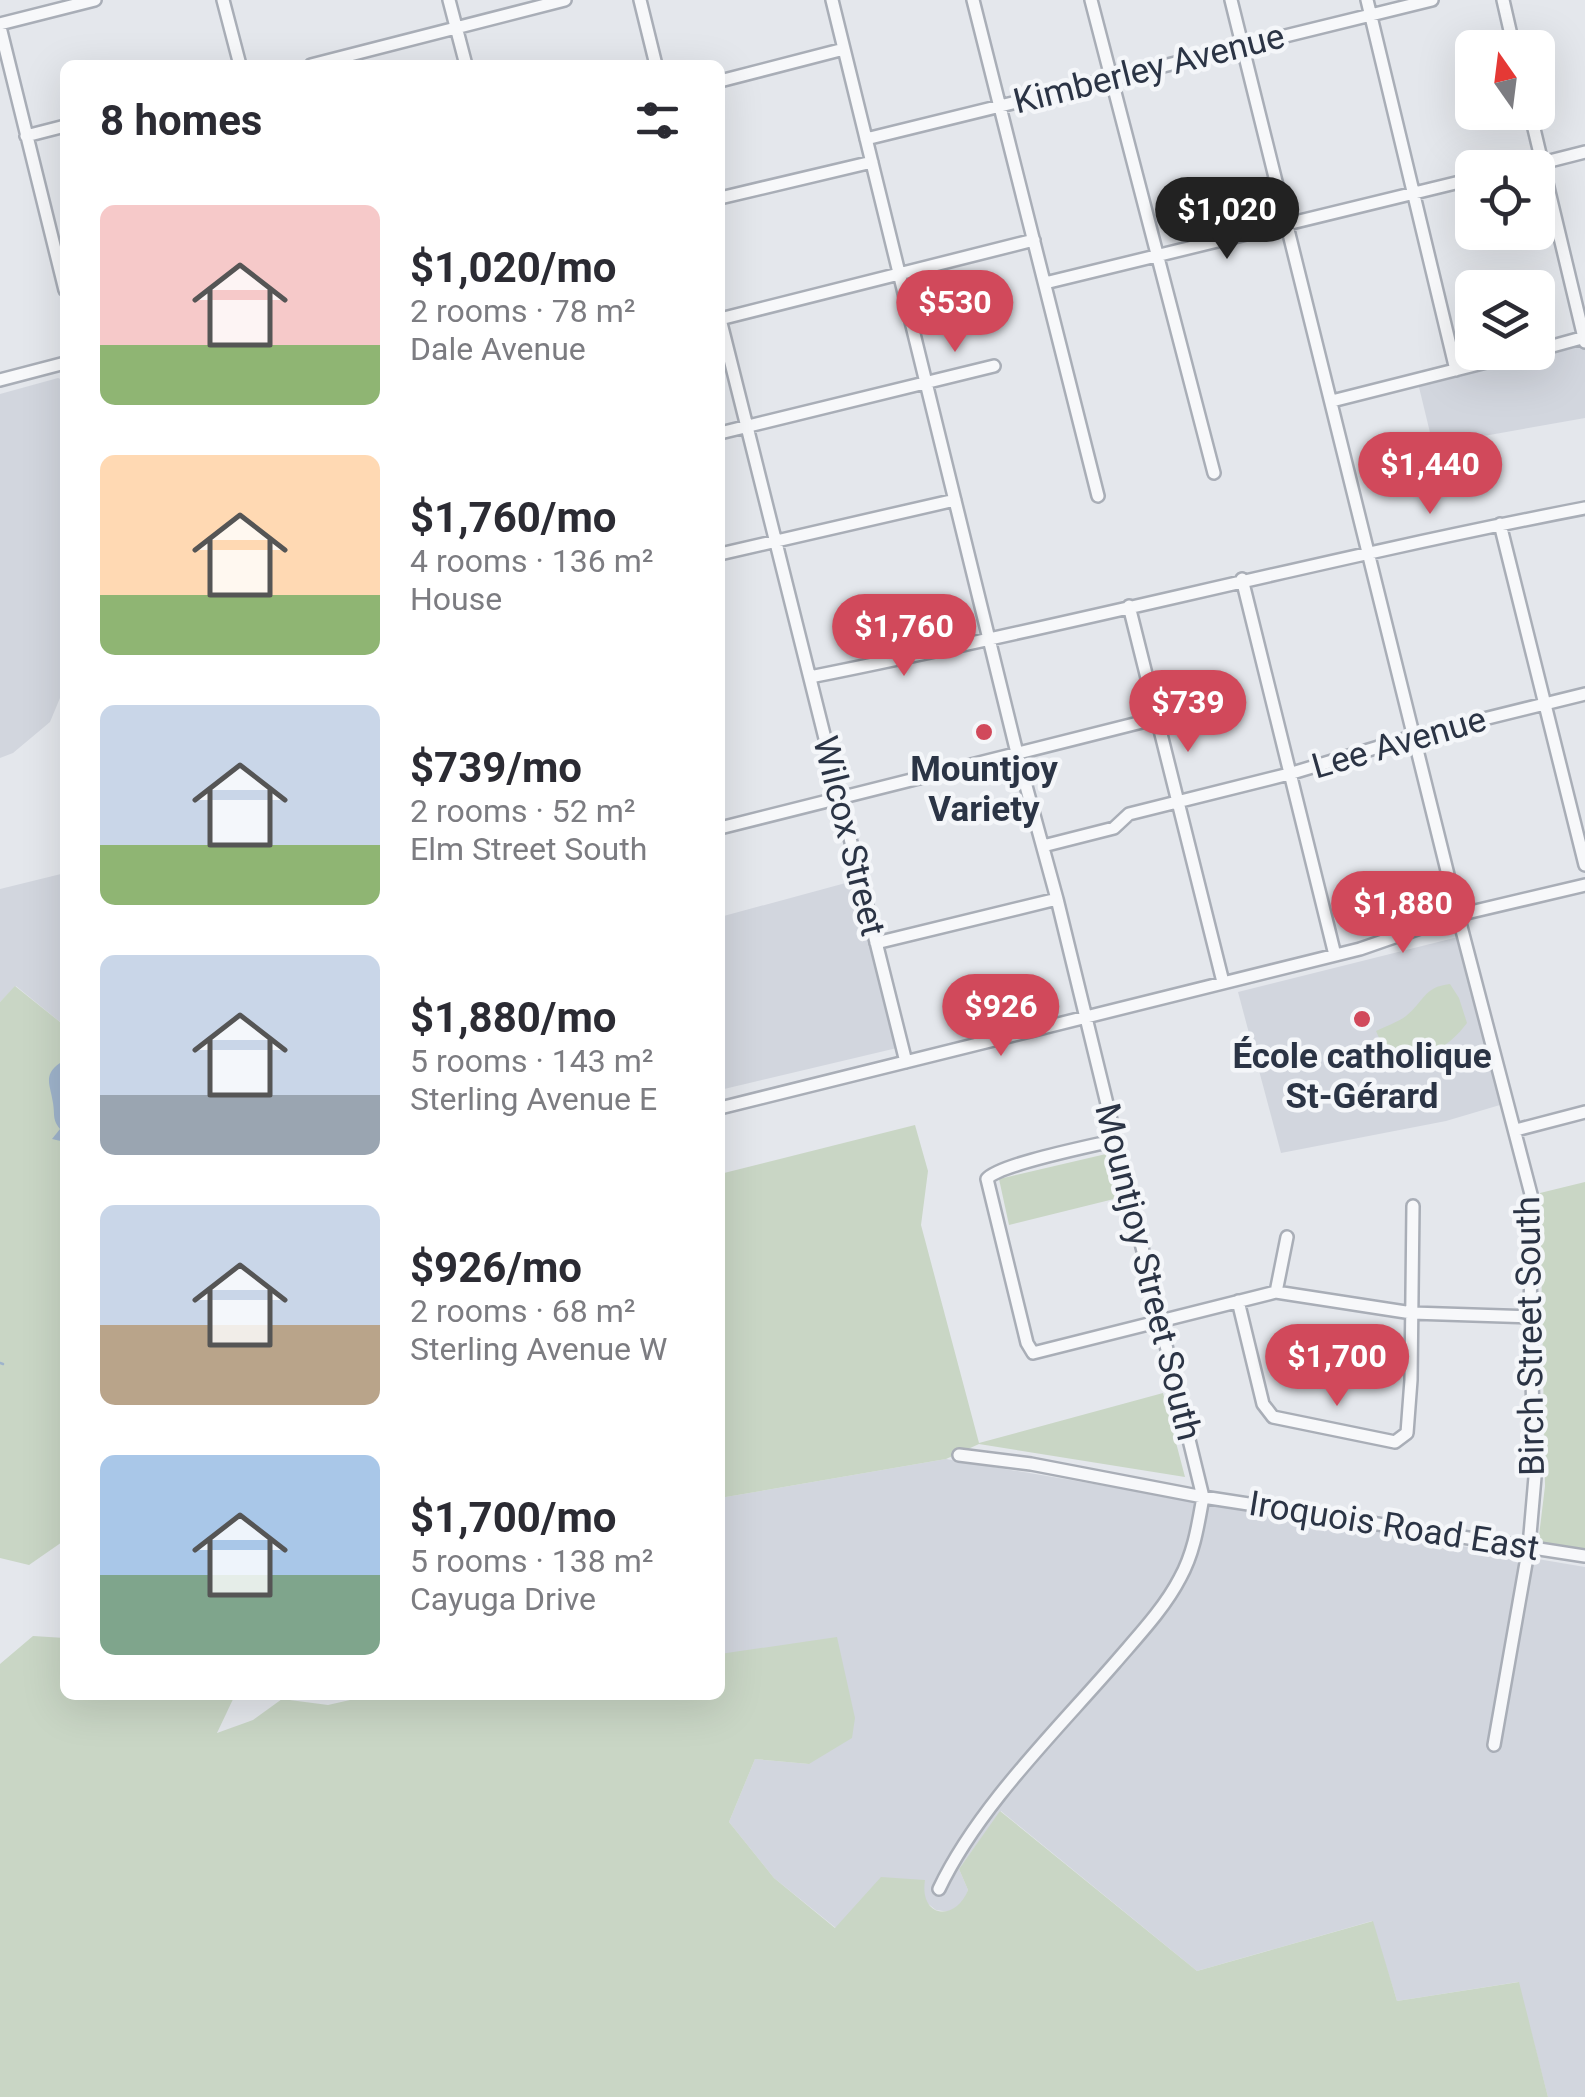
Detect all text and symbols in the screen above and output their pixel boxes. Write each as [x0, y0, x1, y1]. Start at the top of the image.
street label: Kimberley Avenue [1009, 16, 1289, 122]
north arrow [1455, 30, 1555, 130]
map controls [1455, 30, 1555, 370]
icon: filters [630, 93, 685, 148]
text: 8 homes [100, 96, 262, 145]
button: locate [1455, 150, 1555, 250]
pin: $1,020 [1146, 177, 1308, 262]
text: $1,020 [1177, 190, 1277, 228]
text: $1,020/mo [410, 243, 617, 292]
icon: home [180, 245, 300, 365]
pin: $530 [896, 270, 1014, 355]
button: layers [1455, 270, 1555, 370]
text: $530 [918, 283, 992, 321]
text: 2 rooms · 78 m² [410, 292, 635, 330]
text: Dale Avenue [410, 330, 586, 368]
pin: $1,440 [1349, 432, 1511, 517]
text: $1,440 [1380, 445, 1480, 483]
text: $1,760/mo [410, 493, 617, 542]
icon: home [180, 495, 300, 615]
text: 4 rooms · 136 m² [410, 542, 653, 580]
text: House [410, 580, 502, 618]
pin: $1,760 [823, 594, 985, 679]
text: $1,760 [854, 607, 954, 645]
pin: $739 [1129, 670, 1247, 755]
text: $739 [1151, 683, 1225, 721]
street label: Lee Avenue [1307, 699, 1491, 787]
marker: Mountjoy Variety [973, 721, 995, 743]
street label: Wilcox Street [804, 732, 894, 940]
text: $739/mo [410, 743, 582, 792]
icon: home [180, 745, 300, 865]
place label: Mountjoy Variety [910, 749, 1058, 830]
text: 2 rooms · 52 m² [410, 792, 635, 830]
text: Elm Street South [410, 830, 647, 868]
pin: $1,880 [1322, 871, 1484, 956]
text: $1,880 [1353, 884, 1453, 922]
pin: $926 [942, 974, 1060, 1059]
text: $926 [964, 987, 1038, 1025]
text: $1,880/mo [410, 993, 617, 1042]
icon: home [180, 995, 300, 1115]
marker: École catholique St-Gérard [1351, 1008, 1373, 1030]
place label: École catholique St-Gérard [1232, 1036, 1492, 1117]
text: 5 rooms · 143 m² [410, 1042, 653, 1080]
text: Sterling Avenue E [410, 1080, 657, 1118]
street label: Mountjoy Street South [1086, 1099, 1210, 1445]
street label: Birch Street South [1507, 1196, 1553, 1476]
text: $926/mo [410, 1243, 582, 1292]
icon: home [180, 1245, 300, 1365]
text: 2 rooms · 68 m² [410, 1292, 635, 1330]
pin: $1,700 [1256, 1324, 1418, 1409]
text: Sterling Avenue W [410, 1330, 667, 1368]
text: $1,700 [1287, 1337, 1387, 1375]
street label: Iroquois Road East [1246, 1483, 1542, 1569]
text: $1,700/mo [410, 1493, 617, 1542]
icon: home [180, 1495, 300, 1615]
text: 5 rooms · 138 m² [410, 1542, 653, 1580]
text: Cayuga Drive [410, 1580, 596, 1618]

